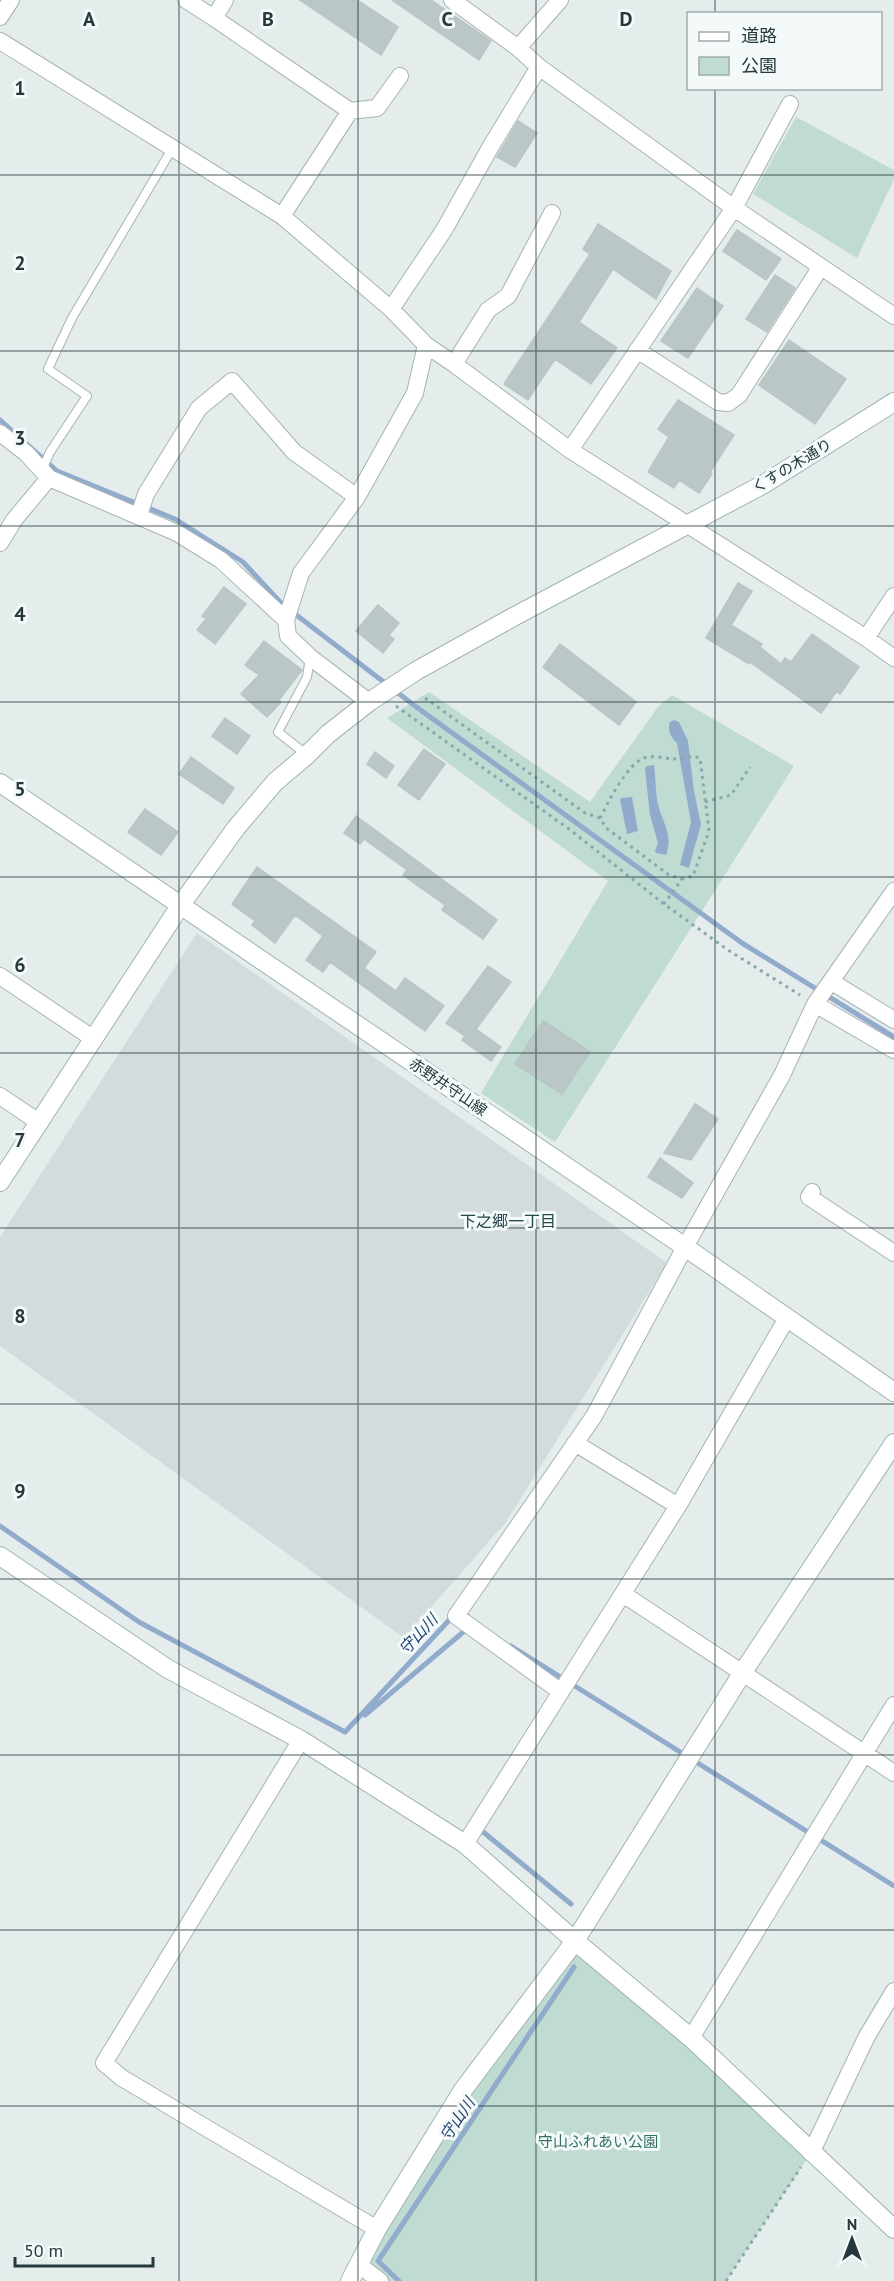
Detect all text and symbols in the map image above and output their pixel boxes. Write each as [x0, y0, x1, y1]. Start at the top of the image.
text: A [83, 6, 96, 32]
text: B [262, 6, 274, 32]
text: C [441, 6, 453, 32]
text: D [620, 6, 633, 32]
legend [687, 12, 882, 90]
text: 道路 [741, 24, 777, 47]
text: 公園 [741, 54, 777, 77]
text: 1 [14, 75, 26, 101]
text: 2 [14, 250, 26, 276]
text: 3 [14, 425, 26, 451]
street label: くすの木通り [748, 434, 835, 497]
text: 4 [14, 601, 26, 627]
text: 5 [14, 776, 26, 802]
text: 6 [14, 952, 26, 978]
street label: 赤野井守山線 [406, 1054, 491, 1120]
text: 7 [14, 1127, 26, 1153]
district label: 下之郷一丁目 [460, 1211, 556, 1231]
text: 8 [14, 1303, 26, 1329]
text: 9 [14, 1478, 26, 1504]
water label: 守山川 [394, 1608, 443, 1658]
water label: 守山川 [435, 2092, 480, 2144]
park label: 守山ふれあい公園 [538, 2132, 658, 2151]
north arrow [822, 2209, 882, 2269]
text: N [847, 2214, 857, 2234]
scale bar [15, 2230, 153, 2268]
text: 50 m [24, 2239, 63, 2262]

